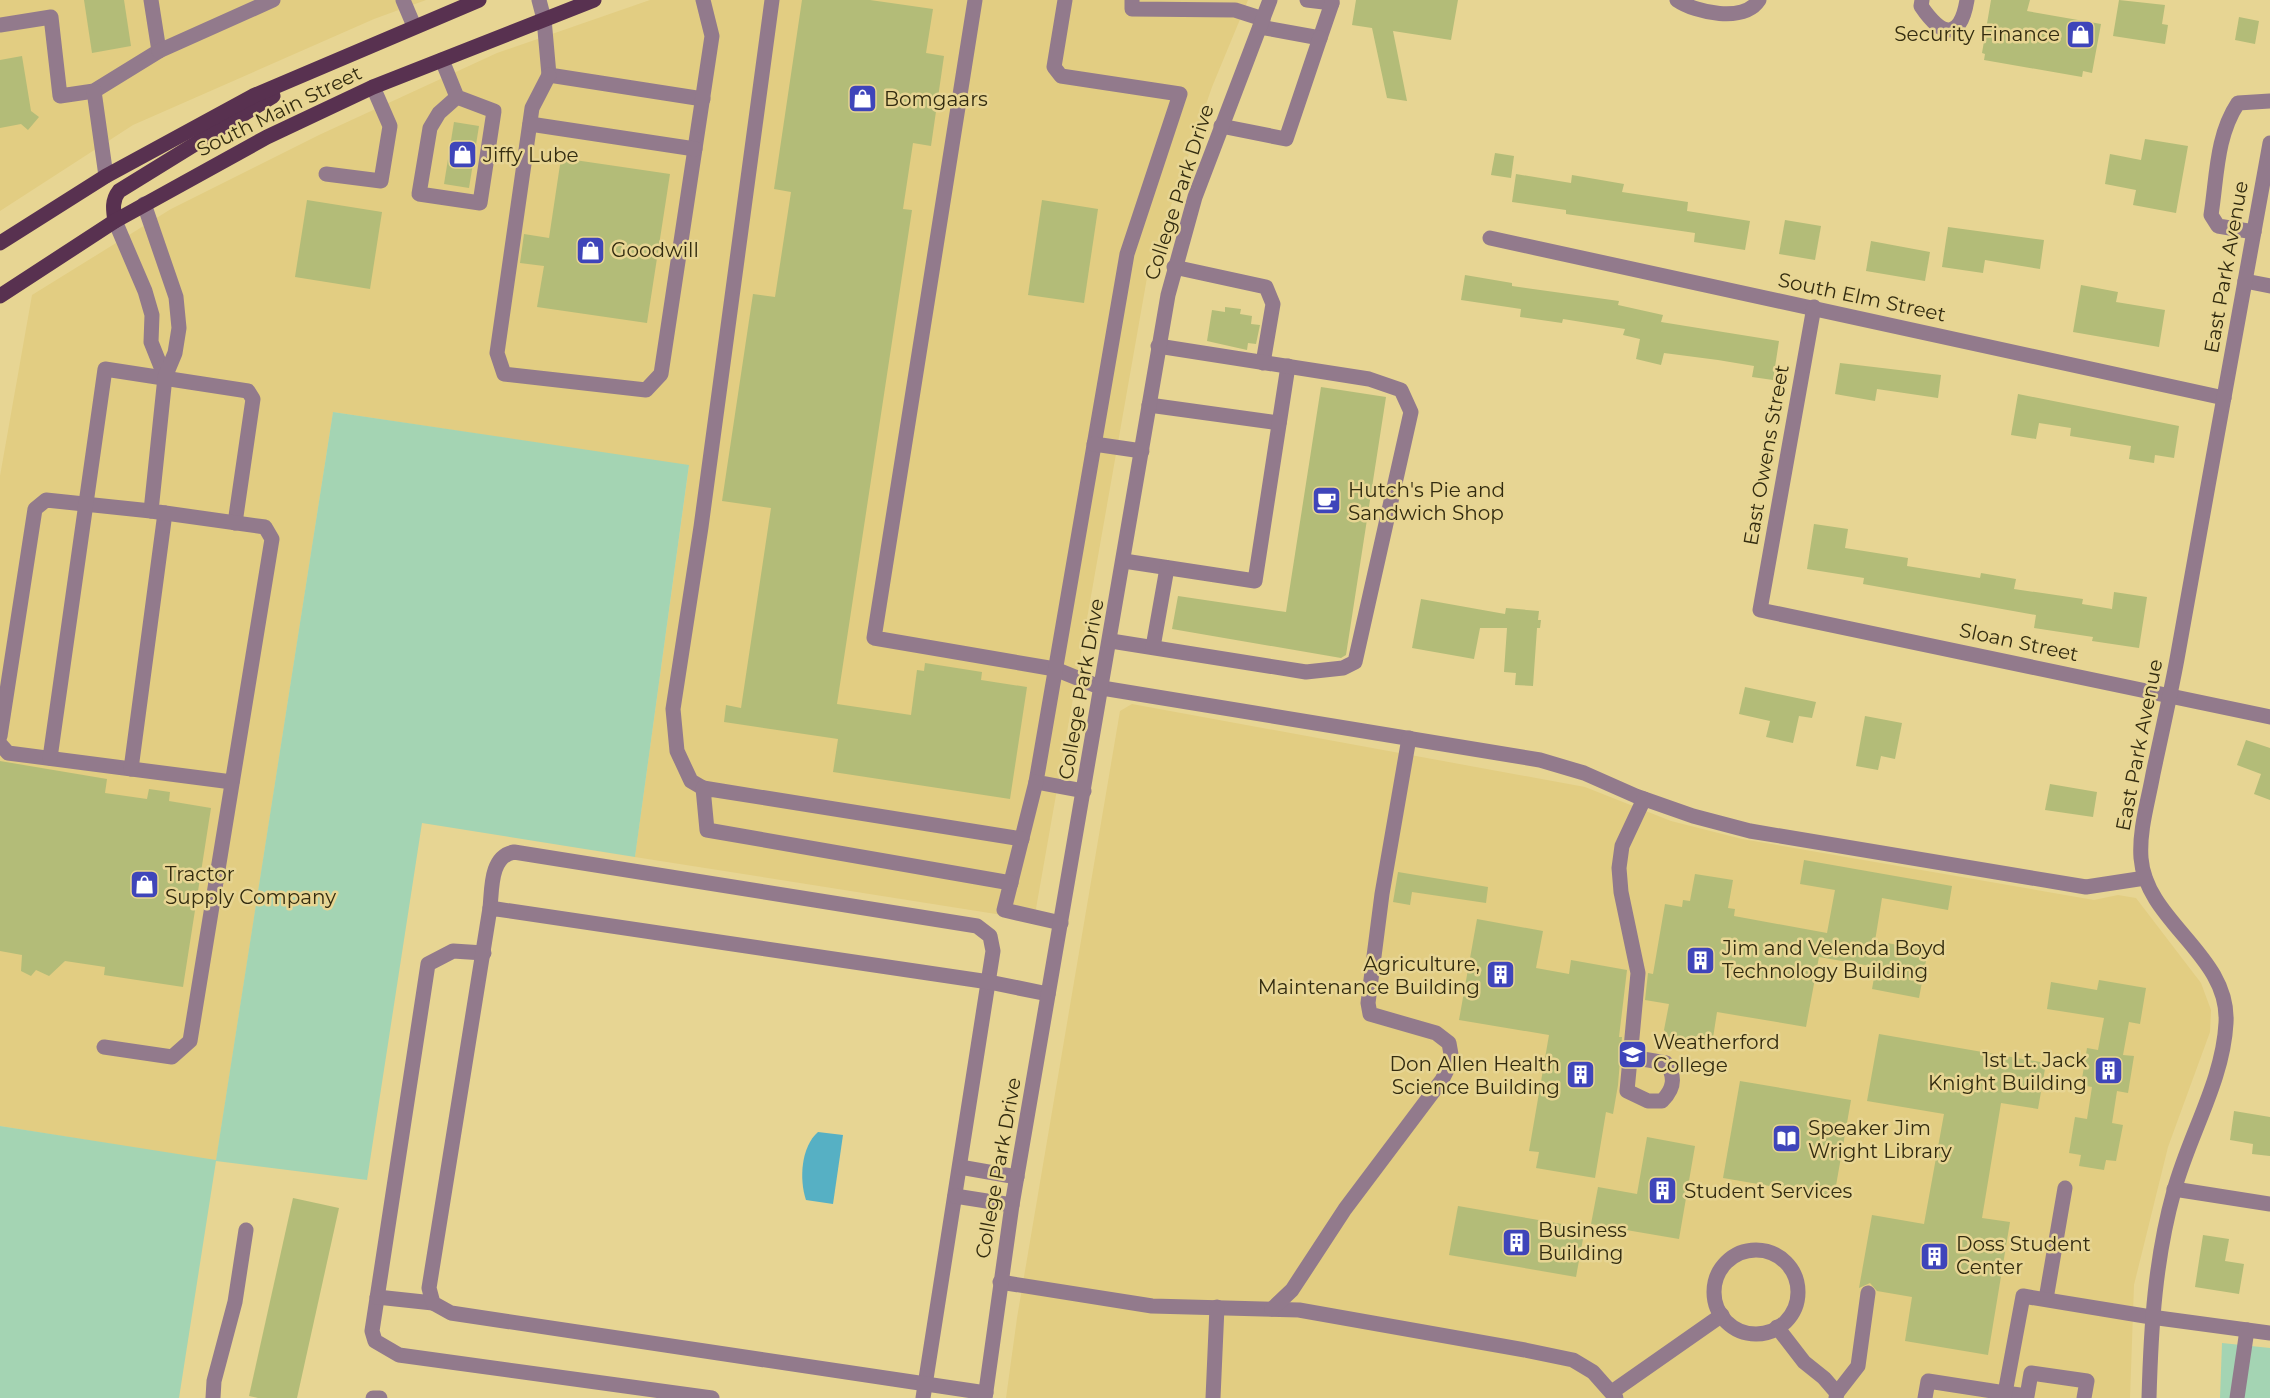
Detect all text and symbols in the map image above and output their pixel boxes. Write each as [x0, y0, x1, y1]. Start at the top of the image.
shop icon: Security Finance [2065, 18, 2097, 50]
place label: Security Finance [1894, 22, 2060, 46]
street label: South Main Street [193, 61, 365, 161]
shop icon: Bomgaars [847, 83, 879, 115]
place label: Bomgaars [884, 87, 988, 111]
street label: College Park Drive [1139, 101, 1219, 283]
shop icon: Jiffy Lube [446, 139, 478, 171]
place label: Jiffy Lube [482, 143, 579, 167]
street label: East Park Avenue [2199, 179, 2253, 355]
shop icon: Goodwill [574, 234, 606, 266]
place label: Goodwill [611, 238, 699, 262]
street label: South Elm Street [1776, 268, 1948, 326]
street label: East Owens Street [1738, 363, 1794, 547]
place label: Hutch's Pie and Sandwich Shop [1348, 478, 1505, 525]
cafe icon: Hutch's Pie and Sandwich Shop [1311, 485, 1343, 517]
street label: College Park Drive [1053, 597, 1109, 781]
street label: Sloan Street [1957, 618, 2081, 666]
street label: East Park Avenue [2111, 657, 2167, 833]
place label: Tractor Supply Company [165, 862, 336, 909]
shop icon: Tractor Supply Company [128, 869, 160, 901]
place label: Jim and Velenda Boyd Technology Building [1721, 936, 1946, 983]
building icon: Jim and Velenda Boyd Technology Building [1685, 944, 1717, 976]
place label: Agriculture, Maintenance Building [1258, 952, 1480, 999]
building icon: Agriculture, Maintenance Building [1485, 959, 1517, 991]
place label: Weatherford College [1653, 1030, 1780, 1077]
school or university icon: Weatherford College [1616, 1038, 1648, 1070]
place label: 1st Lt. Jack Knight Building [1928, 1048, 2087, 1095]
place label: Don Allen Health Science Building [1390, 1052, 1560, 1099]
building icon: 1st Lt. Jack Knight Building [2092, 1055, 2124, 1087]
building icon: Don Allen Health Science Building [1565, 1059, 1597, 1091]
street label: College Park Drive [970, 1076, 1026, 1260]
place label: Speaker Jim Wright Library [1808, 1116, 1952, 1163]
library icon: Speaker Jim Wright Library [1771, 1123, 1803, 1155]
building icon: Student Services [1647, 1175, 1679, 1207]
place label: Student Services [1684, 1179, 1852, 1203]
place label: Business Building [1538, 1218, 1627, 1265]
building icon: Business Building [1501, 1226, 1533, 1258]
place label: Doss Student Center [1956, 1232, 2091, 1279]
building icon: Doss Student Center [1919, 1240, 1951, 1272]

